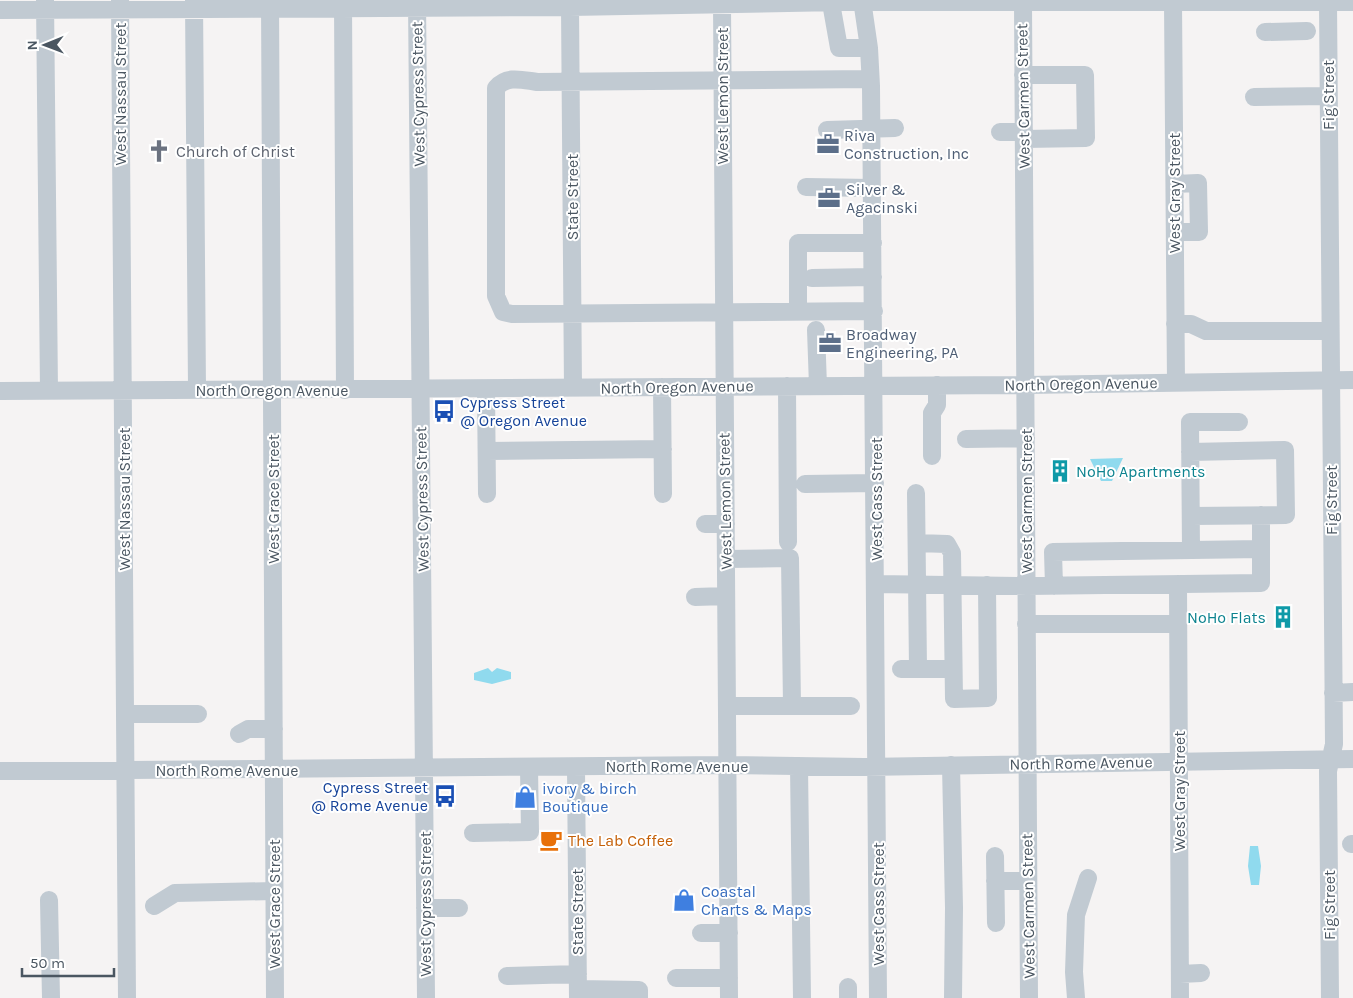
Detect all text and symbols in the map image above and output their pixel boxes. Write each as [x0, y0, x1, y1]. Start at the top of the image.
north arrow [20, 20, 70, 70]
street label: West Cypress Street [407, 21, 429, 167]
street label: West Nassau Street [111, 22, 130, 166]
street label: West Carmen Street [1012, 23, 1034, 169]
street label: West Lemon Street [713, 27, 732, 165]
text: N [24, 40, 41, 50]
street label: Fig Street [1319, 60, 1338, 130]
place label: Riva Construction, Inc [844, 126, 969, 163]
office icon: Riva Construction, Inc [815, 131, 841, 157]
street label: West Gray Street [1165, 133, 1184, 253]
church icon: Church of Christ [146, 138, 172, 164]
place label: Church of Christ [176, 142, 295, 161]
street label: State Street [563, 154, 582, 240]
place label: Silver & Agacinski [846, 180, 918, 217]
office icon: Silver & Agacinski [816, 185, 842, 211]
place label: Broadway Engineering, PA [846, 325, 958, 362]
office icon: Broadway Engineering, PA [817, 330, 843, 356]
street label: North Oregon Avenue [1004, 373, 1158, 395]
street label: North Oregon Avenue [600, 376, 754, 398]
street label: North Oregon Avenue [195, 381, 349, 400]
place label: Cypress Street @ Oregon Avenue [460, 393, 587, 430]
bus stop icon: Cypress Street @ Oregon Avenue [431, 398, 457, 424]
street label: West Cypress Street [411, 426, 433, 572]
street label: West Nassau Street [115, 427, 134, 571]
street label: West Carmen Street [1017, 428, 1036, 574]
street label: West Lemon Street [714, 432, 736, 570]
street label: West Grace Street [264, 434, 283, 564]
street label: West Cass Street [867, 437, 886, 561]
building icon: NoHo Apartments [1047, 458, 1073, 484]
place label: NoHo Apartments [1076, 462, 1205, 481]
street label: Fig Street [1322, 465, 1341, 535]
building icon: NoHo Flats [1270, 604, 1296, 630]
place label: NoHo Flats [1187, 608, 1266, 627]
street label: West Gray Street [1170, 731, 1189, 851]
street label: North Rome Avenue [1009, 752, 1153, 774]
street label: North Rome Avenue [605, 757, 749, 776]
street label: North Rome Avenue [155, 761, 299, 780]
place label: Cypress Street @ Rome Avenue [311, 778, 428, 815]
place label: ivory & birch Boutique [542, 779, 637, 816]
bus stop icon: Cypress Street @ Rome Avenue [432, 783, 458, 809]
shop icon: ivory & birch Boutique [512, 784, 538, 810]
cafe icon: The Lab Coffee [538, 827, 564, 853]
street label: West Cypress Street [416, 831, 435, 977]
place label: The Lab Coffee [568, 831, 673, 850]
street label: West Carmen Street [1017, 833, 1039, 979]
street label: West Grace Street [265, 839, 284, 969]
street label: West Cass Street [869, 842, 888, 966]
street label: State Street [568, 869, 587, 955]
street label: Fig Street [1320, 870, 1339, 940]
place label: Coastal Charts & Maps [701, 882, 812, 919]
shop icon: Coastal Charts & Maps [671, 887, 697, 913]
scale bar [22, 946, 115, 978]
text: 50 m [30, 954, 65, 972]

